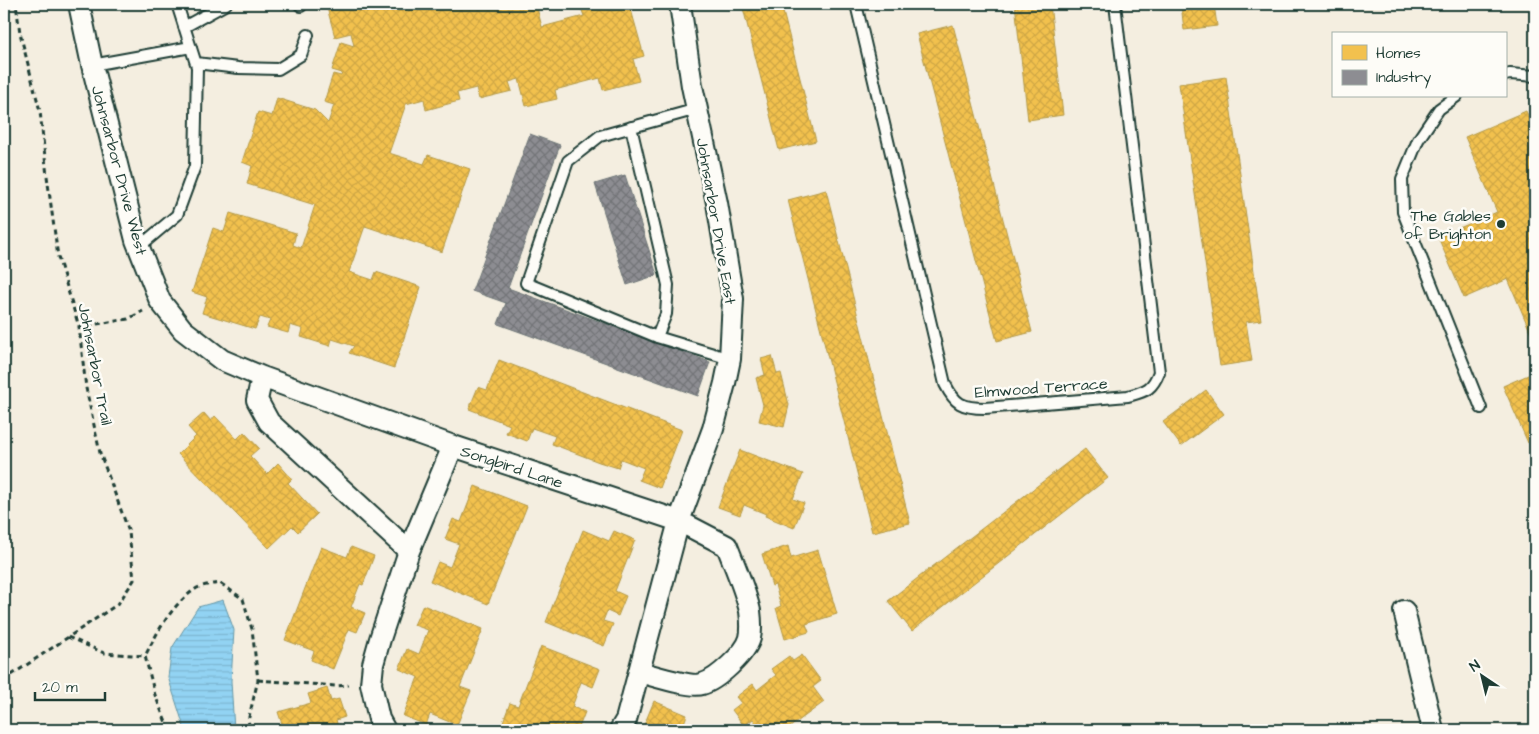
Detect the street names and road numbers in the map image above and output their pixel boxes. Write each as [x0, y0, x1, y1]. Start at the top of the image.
street label: Johnsarbor Drive West [86, 83, 152, 258]
street label: Johnsarbor Drive East [691, 136, 742, 307]
street label: Johnsarbor Trail [72, 301, 118, 427]
street label: Elmwood Terrace [974, 372, 1109, 404]
street label: Songbird Lane [457, 440, 566, 495]

